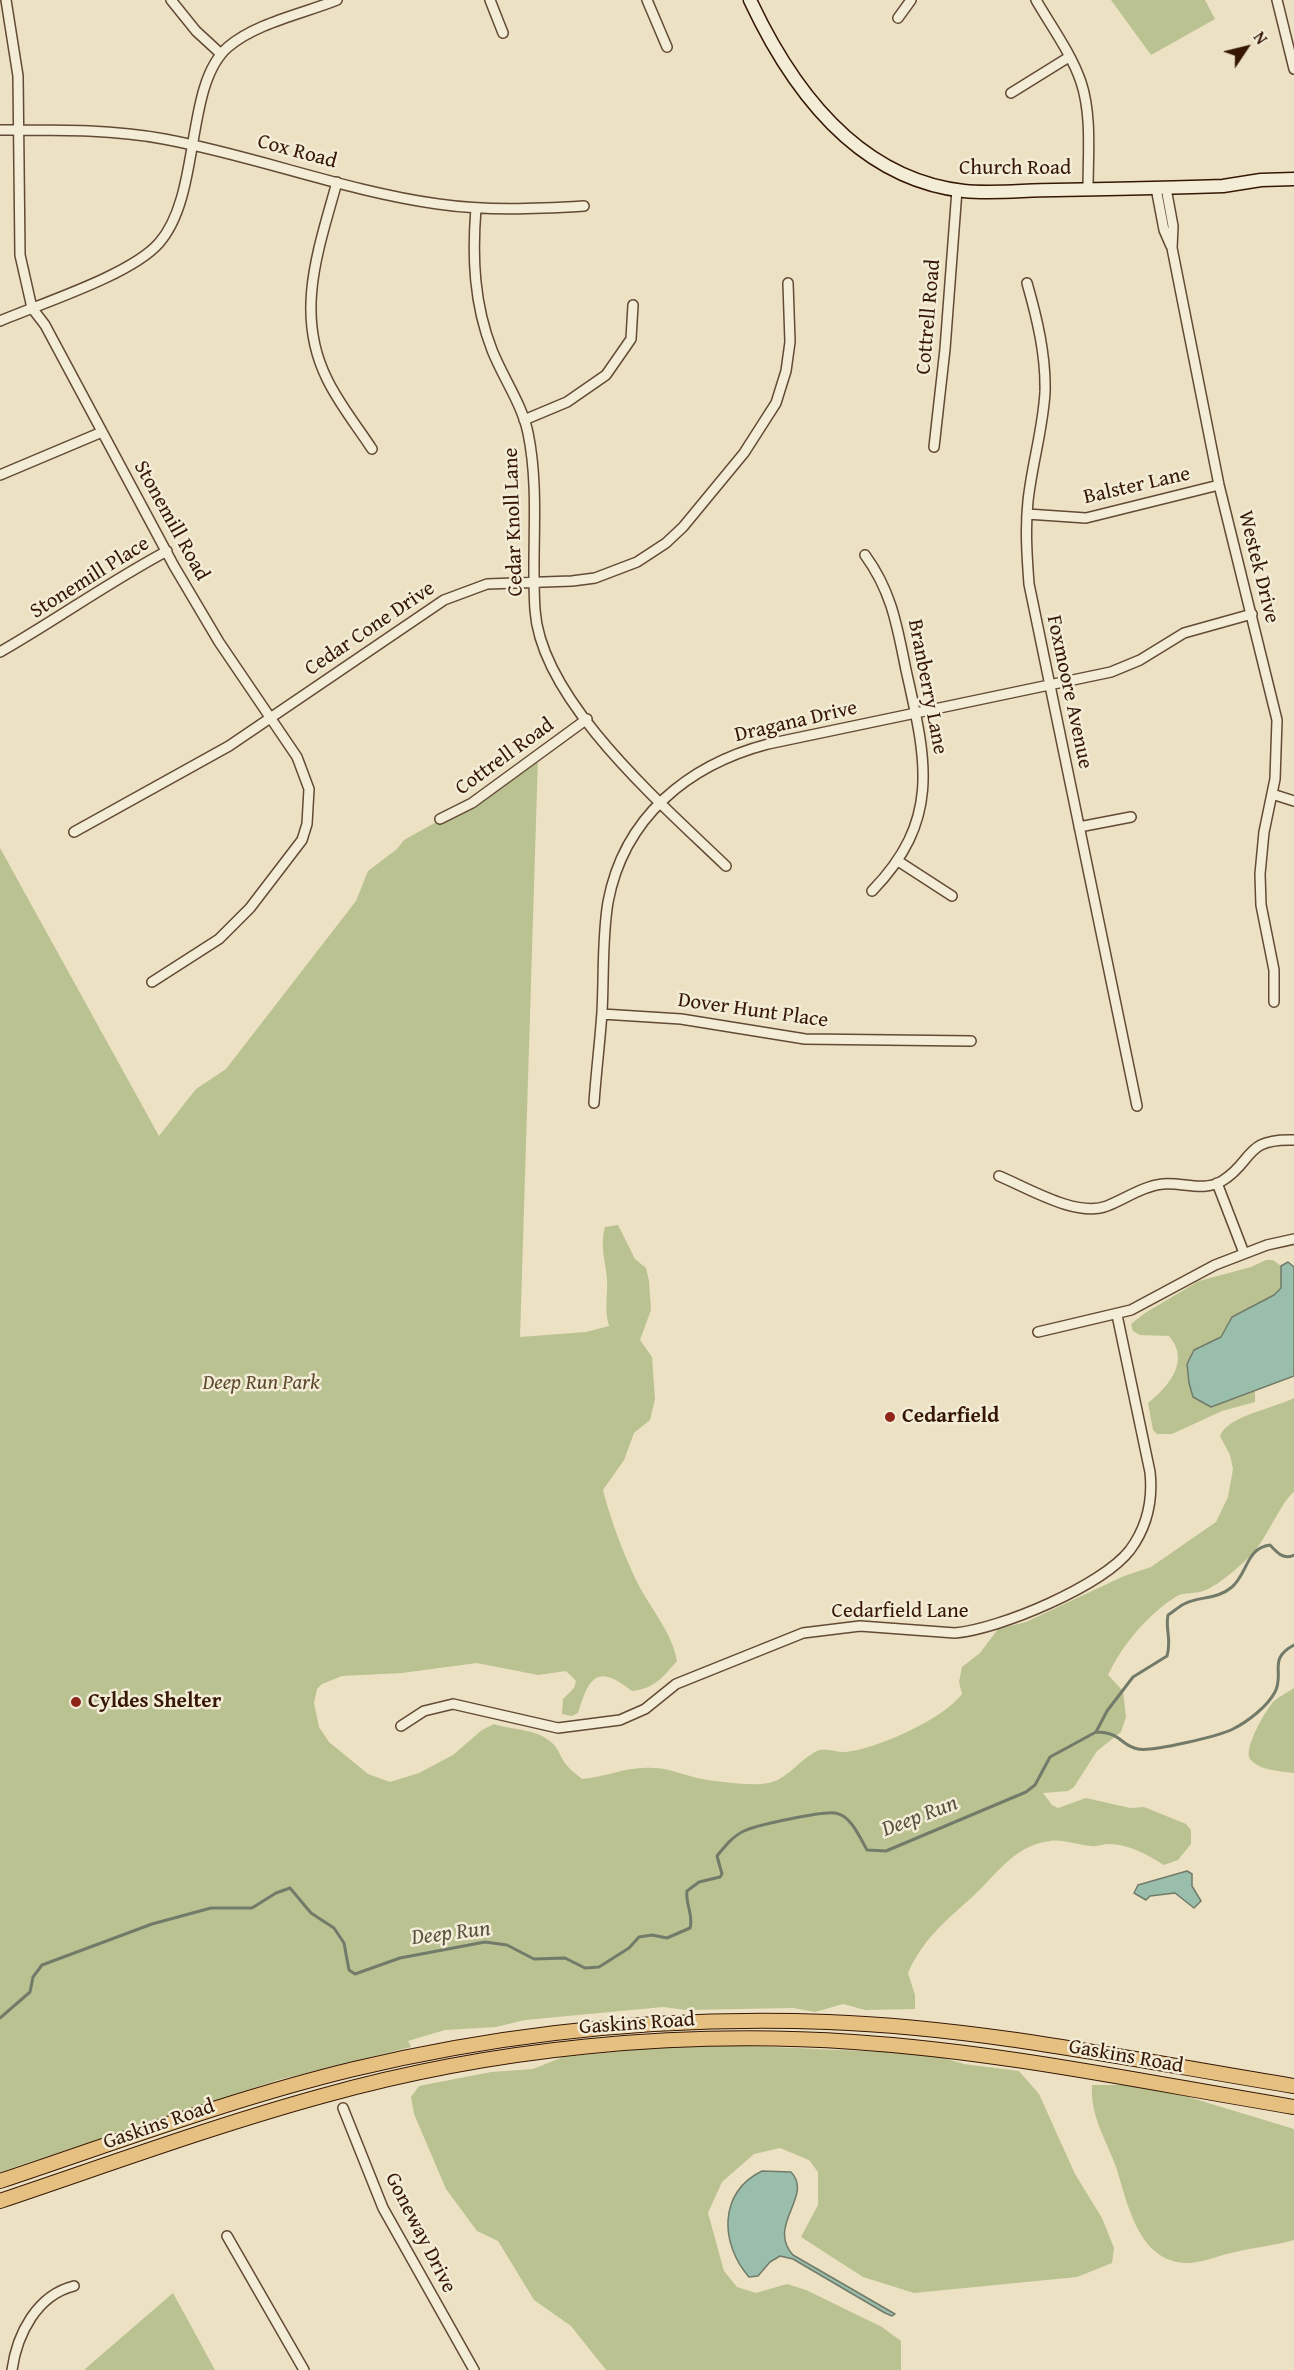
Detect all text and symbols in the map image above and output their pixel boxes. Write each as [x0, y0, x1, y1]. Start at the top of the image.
north arrow [1216, 18, 1276, 78]
text: N [1248, 26, 1274, 49]
street label: Cox Road [255, 129, 339, 175]
street label: Church Road [959, 156, 1071, 182]
street label: Cottrell Road [911, 258, 947, 376]
street label: Cedar Knoll Lane [499, 447, 529, 597]
street label: Stonemill Road [128, 457, 214, 585]
street label: Balster Lane [1081, 462, 1193, 510]
street label: Westek Drive [1232, 508, 1284, 626]
street label: Stonemill Place [26, 531, 154, 625]
street label: Cedar Cone Drive [300, 576, 440, 682]
street label: Foxmoore Avenue [1040, 613, 1098, 771]
street label: Branberry Lane [902, 617, 952, 757]
street label: Dragana Drive [732, 696, 860, 748]
street label: Cottrell Road [451, 713, 559, 801]
street label: Dover Hunt Place [676, 988, 830, 1034]
park label: Deep Run Park [202, 1371, 320, 1397]
place label: Cedarfield [902, 1404, 999, 1430]
marker: Cedarfield [883, 1410, 897, 1424]
street label: Cedarfield Lane [831, 1599, 969, 1625]
place label: Cyldes Shelter [88, 1689, 221, 1715]
marker: Cyldes Shelter [69, 1695, 83, 1709]
water label: Deep Run [878, 1790, 962, 1844]
water label: Deep Run [410, 1916, 492, 1952]
street label: Gaskins Road [578, 2007, 696, 2041]
street label: Gaskins Road [1067, 2035, 1185, 2079]
street label: Gaskins Road [100, 2094, 218, 2156]
street label: Goneway Drive [379, 2169, 461, 2297]

